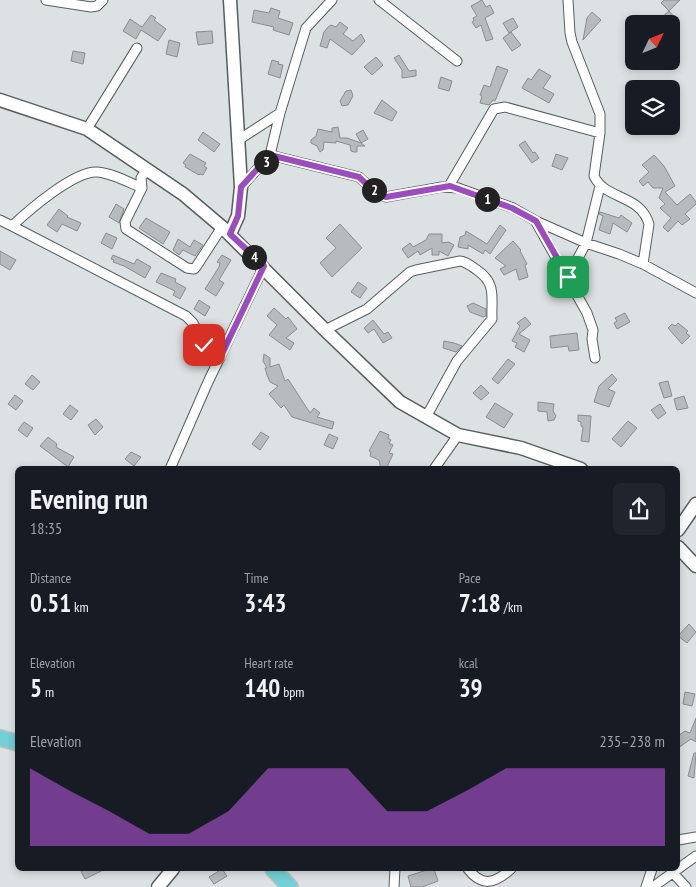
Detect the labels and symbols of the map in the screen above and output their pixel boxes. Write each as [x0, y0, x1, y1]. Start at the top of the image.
north arrow [625, 15, 680, 70]
pin: 3 [254, 150, 278, 174]
pin: 2 [362, 178, 386, 202]
pin: 1 [474, 186, 500, 212]
pin: 4 [242, 244, 266, 270]
pin [547, 256, 589, 298]
pin [183, 324, 225, 366]

